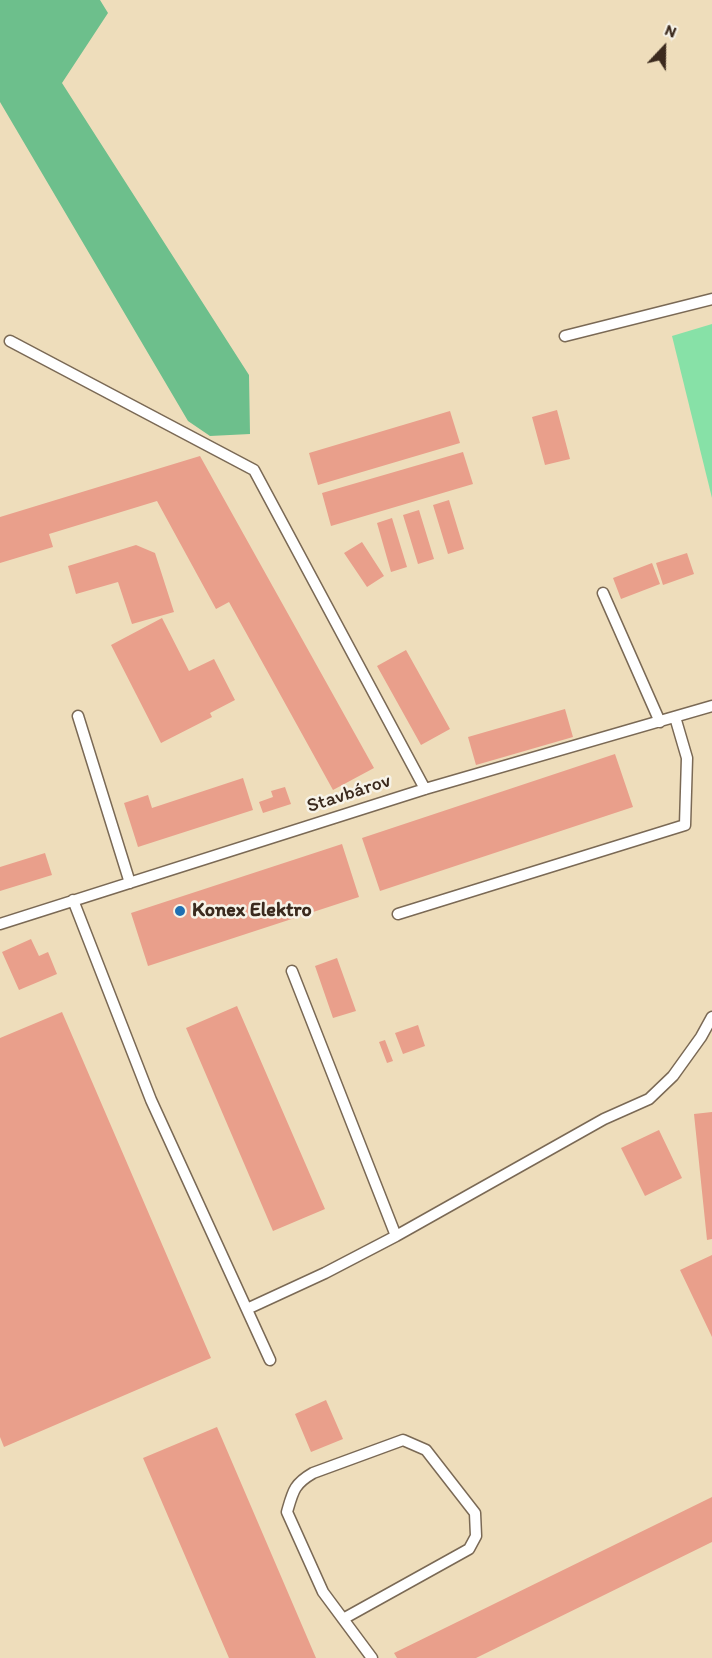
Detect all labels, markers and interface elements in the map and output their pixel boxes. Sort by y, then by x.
north arrow [634,18,694,78]
text: N [662,20,680,42]
street label: Stavbárov [304,769,394,819]
place label: Konex Elektro [192,899,312,923]
marker: Konex Elektro [173,904,187,918]

